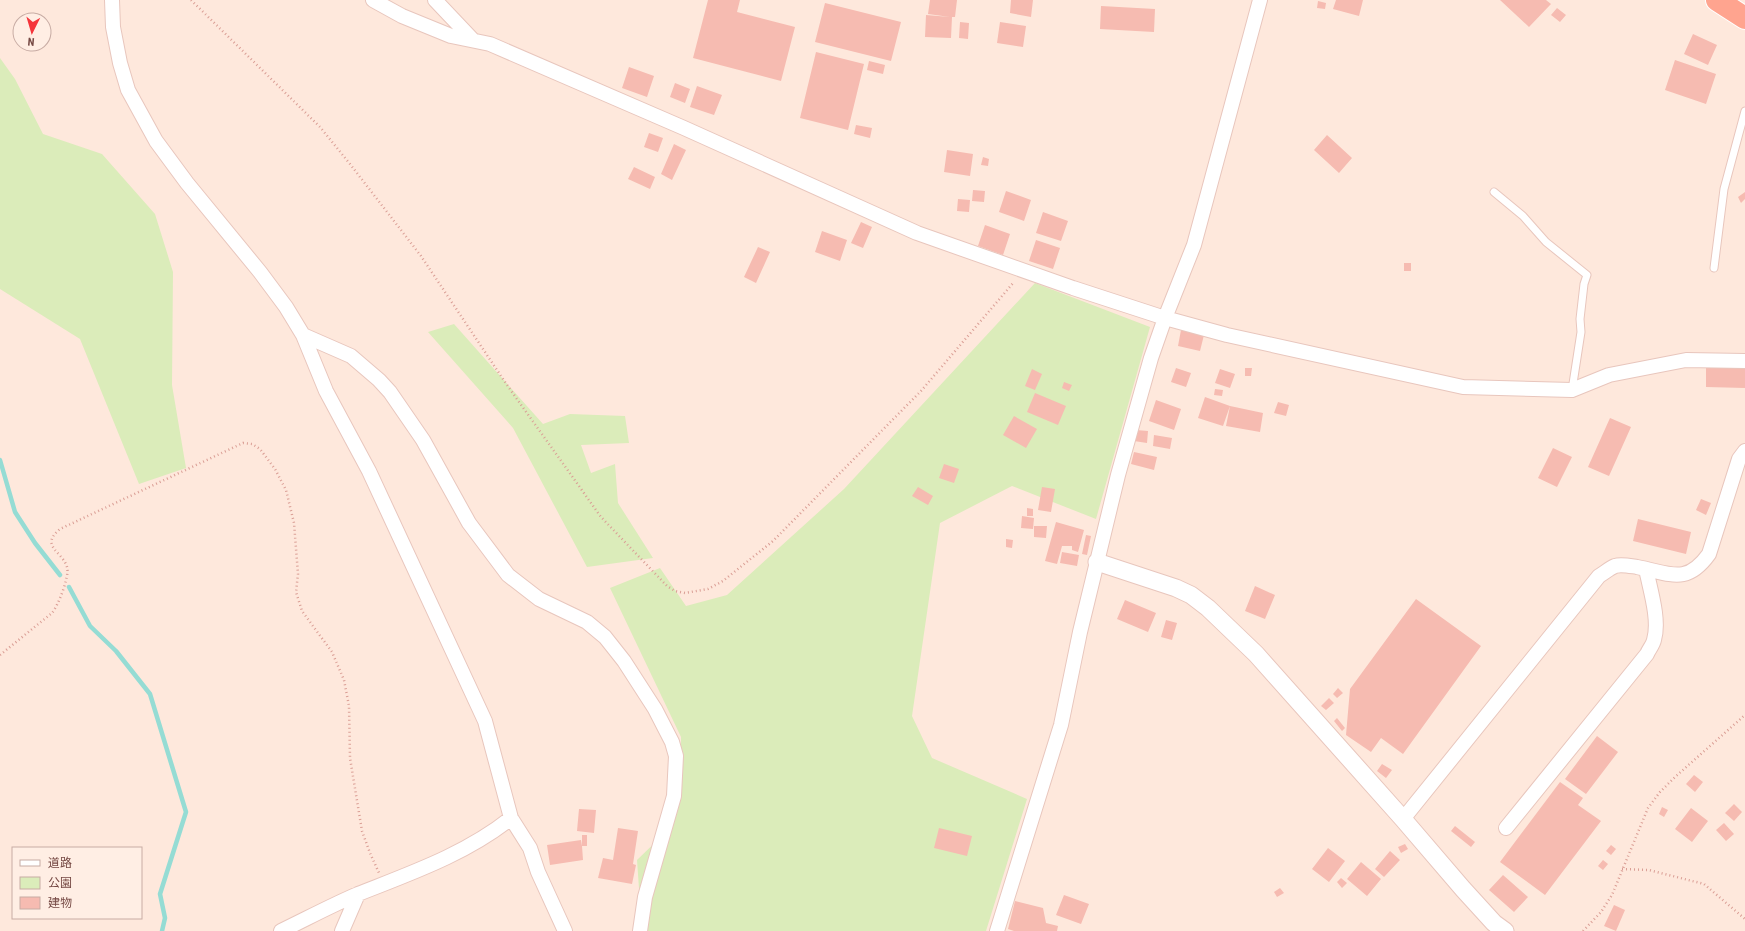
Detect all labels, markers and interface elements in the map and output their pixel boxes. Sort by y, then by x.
north arrow [12,12,52,52]
text: N [27,35,35,48]
legend [12,847,142,919]
text: 道路 [48,856,72,870]
text: 公園 [48,876,72,890]
text: 建物 [48,896,72,910]

